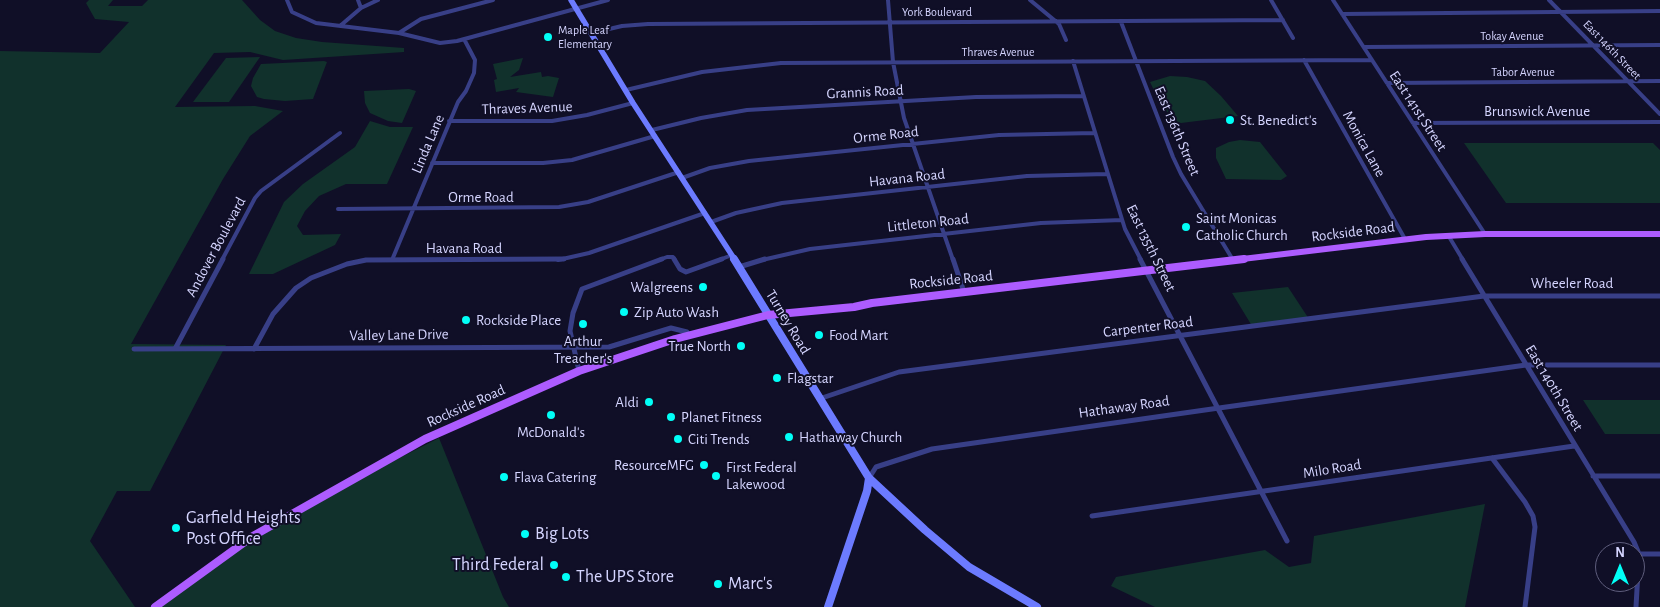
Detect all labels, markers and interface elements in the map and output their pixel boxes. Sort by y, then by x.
street label: York Boulevard [902,5,972,19]
street label: East 146th Street [1580,17,1644,83]
place label: Maple Leaf Elementary [558,23,612,51]
street label: Tokay Avenue [1480,29,1544,43]
marker: Maple Leaf Elementary [542,31,554,43]
street label: Thraves Avenue [962,45,1034,59]
street label: Tabor Avenue [1491,65,1555,79]
street label: East 141st Street [1385,67,1451,155]
street label: Grannis Road [826,81,904,103]
street label: East 136th Street [1150,84,1204,178]
street label: Thraves Avenue [481,97,573,119]
street label: Brunswick Avenue [1484,102,1590,120]
street label: Monica Lane [1338,108,1390,180]
place label: St. Benedict's [1240,111,1317,129]
street label: Linda Lane [408,112,448,176]
marker: St. Benedict's [1224,114,1236,126]
street label: Orme Road [852,123,920,147]
street label: Havana Road [868,165,946,191]
street label: Orme Road [448,188,514,206]
street label: Andover Boulevard [182,194,250,300]
street label: East 135th Street [1122,202,1180,294]
place label: Saint Monicas Catholic Church [1196,209,1288,244]
street label: Littleton Road [886,210,970,236]
street label: Rockside Road [1310,218,1396,246]
marker: Saint Monicas Catholic Church [1180,221,1192,233]
street label: Havana Road [426,239,502,257]
street label: Rockside Road [908,267,994,293]
street label: Wheeler Road [1531,274,1613,292]
place label: Walgreens [631,278,693,296]
marker: Walgreens [697,281,709,293]
street label: Turney Road [762,287,814,357]
place label: Zip Auto Wash [634,303,719,321]
marker: Zip Auto Wash [618,306,630,318]
place label: Rockside Place [476,311,561,329]
street label: Carpenter Road [1102,313,1194,341]
marker: Rockside Place [460,314,472,326]
marker: Arthur Treacher's [577,318,589,330]
street label: Valley Lane Drive [349,325,449,345]
place label: Food Mart [829,326,888,344]
marker: Food Mart [813,329,825,341]
place label: Arthur Treacher's [554,332,612,367]
place label: True North [668,337,731,355]
marker: True North [735,340,747,352]
street label: East 140th Street [1521,342,1587,434]
place label: Flagstar [787,369,833,387]
marker: Flagstar [771,372,783,384]
street label: Rockside Road [424,381,508,431]
street label: Hathaway Road [1077,392,1171,422]
place label: Aldi [615,393,639,411]
marker: Aldi [643,396,655,408]
place label: Planet Fitness [681,408,762,426]
marker: McDonald's [545,409,557,421]
marker: Planet Fitness [665,411,677,423]
place label: McDonald's [517,423,585,441]
place label: Hathaway Church [799,428,902,446]
place label: Citi Trends [688,430,750,448]
marker: Hathaway Church [783,431,795,443]
marker: Citi Trends [672,433,684,445]
place label: ResourceMFG [614,456,694,474]
street label: Milo Road [1302,456,1362,482]
place label: First Federal Lakewood [726,458,797,493]
marker: ResourceMFG [698,459,710,471]
place label: Flava Catering [514,468,596,486]
marker: First Federal Lakewood [710,470,722,482]
marker: Flava Catering [498,471,510,483]
place label: Garfield Heights Post Office [186,507,301,550]
marker: Garfield Heights Post Office [170,522,182,534]
place label: Big Lots [535,523,589,545]
marker: Big Lots [519,528,531,540]
north arrow [1595,542,1645,592]
text: N [1615,546,1625,560]
place label: Third Federal [452,554,544,576]
marker: Third Federal [548,559,560,571]
place label: The UPS Store [576,566,674,588]
marker: The UPS Store [560,571,572,583]
place label: Marc's [728,573,773,595]
marker: Marc's [712,578,724,590]

